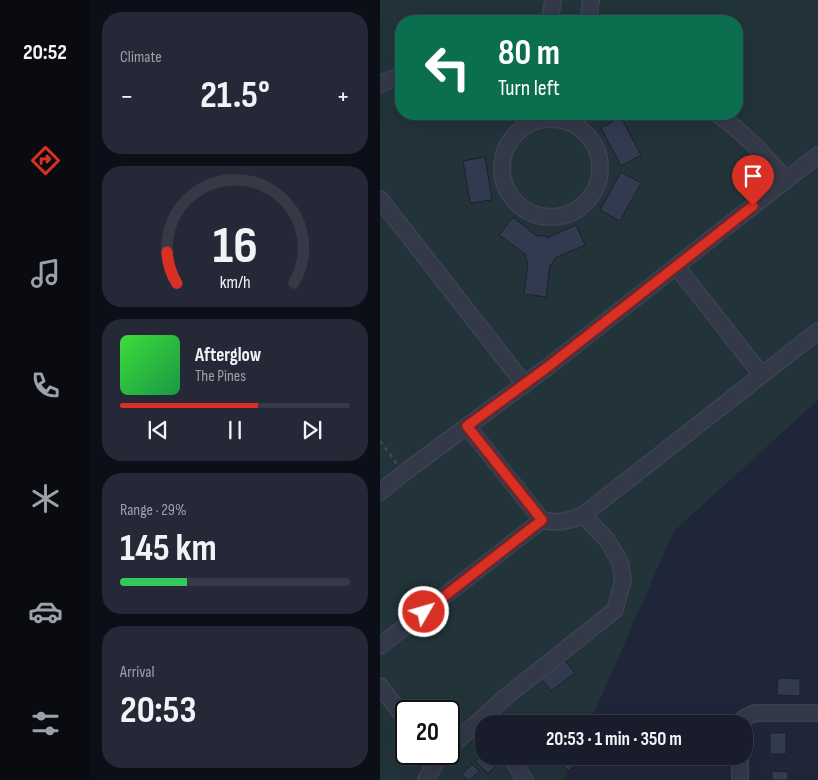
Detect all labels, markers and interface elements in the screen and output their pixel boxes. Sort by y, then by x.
text: 80 m [498,32,560,75]
icon: left [415,35,480,100]
text: 20:52 [23,39,67,66]
text: Climate [120,48,162,67]
text: 21.5° [200,73,270,118]
text: Turn left [498,75,560,102]
text: − [120,80,134,113]
text: + [336,80,350,113]
icon: directions [28,143,63,178]
pin [732,155,774,206]
icon: arrive [739,162,767,190]
text: 16 [213,215,257,278]
icon: music [28,256,63,291]
text: km/h [220,272,250,293]
text: Afterglow [195,344,261,367]
text: The Pines [195,367,246,386]
icon: phone [28,368,63,403]
icon: previous [144,416,172,444]
icon: pause [221,416,249,444]
icon: next [298,416,326,444]
icon: climate [28,481,63,516]
text: Range · 29% [120,501,186,520]
text: 145 km [120,526,217,571]
position arrow [397,585,449,637]
icon: car [28,594,63,629]
text: Arrival [120,663,154,682]
text: 20:53 [120,688,196,733]
speed limit sign: 20 [395,700,460,765]
icon: filters [28,706,63,741]
text: 20:53 · 1 min · 350 m [546,728,682,751]

